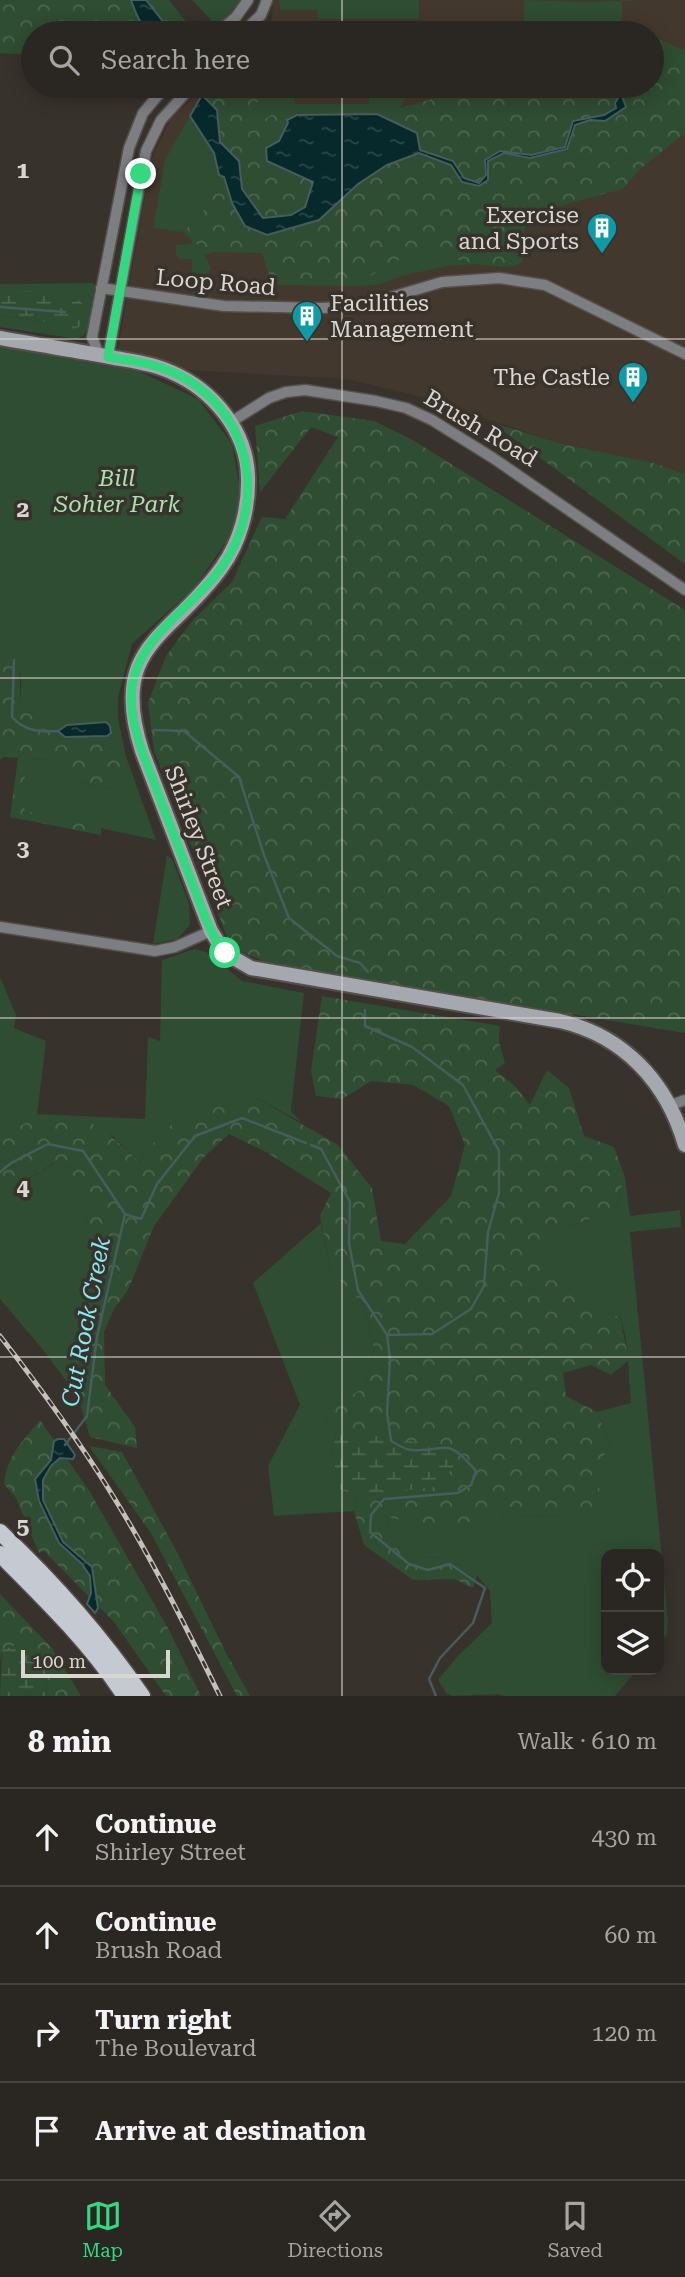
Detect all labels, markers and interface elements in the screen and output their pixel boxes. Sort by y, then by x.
search box [21,21,664,98]
icon: search [45,41,83,79]
text: Search here [101,45,250,75]
text: 1 [17,157,30,184]
route end [125,158,156,189]
place label: Exercise and Sports [458,202,579,255]
building icon: Exercise and Sports [585,211,619,255]
street label: Loop Road [155,264,277,301]
place label: Facilities Management [330,290,474,343]
building icon: Facilities Management [290,299,324,343]
building icon: The Castle [616,360,650,404]
place label: The Castle [493,364,610,391]
street label: Brush Road [419,384,542,473]
park label: Bill Sohier Park [53,465,180,518]
text: 2 [17,496,29,523]
street label: Shirley Street [159,762,238,913]
text: 3 [17,835,30,862]
route start [209,937,240,968]
text: 4 [17,1174,30,1201]
water label: Cut Rock Creek [56,1235,116,1409]
text: 5 [17,1513,30,1540]
map controls [601,1549,664,1675]
button: locate [601,1549,664,1612]
button: layers [601,1612,664,1675]
scale bar [21,1647,170,1679]
text: 100 m [32,1650,86,1673]
text: 8 min [28,1724,111,1759]
text: Walk · 610 m [518,1728,657,1755]
text: Continue [95,1809,217,1839]
icon: ahead [28,1818,66,1856]
text: 430 m [592,1824,657,1851]
text: Shirley Street [95,1839,246,1866]
text: Continue [95,1907,217,1937]
icon: ahead [28,1916,66,1954]
text: 60 m [604,1922,657,1949]
text: Brush Road [95,1937,222,1964]
text: Turn right [95,2005,231,2035]
icon: right [28,2014,66,2052]
text: 120 m [592,2020,657,2047]
text: The Boulevard [95,2035,256,2062]
icon: arrive [28,2112,66,2150]
text: Arrive at destination [95,2116,366,2146]
tab: Map [82,2197,123,2262]
tab: Directions [287,2197,383,2262]
tab: Saved [548,2197,603,2262]

